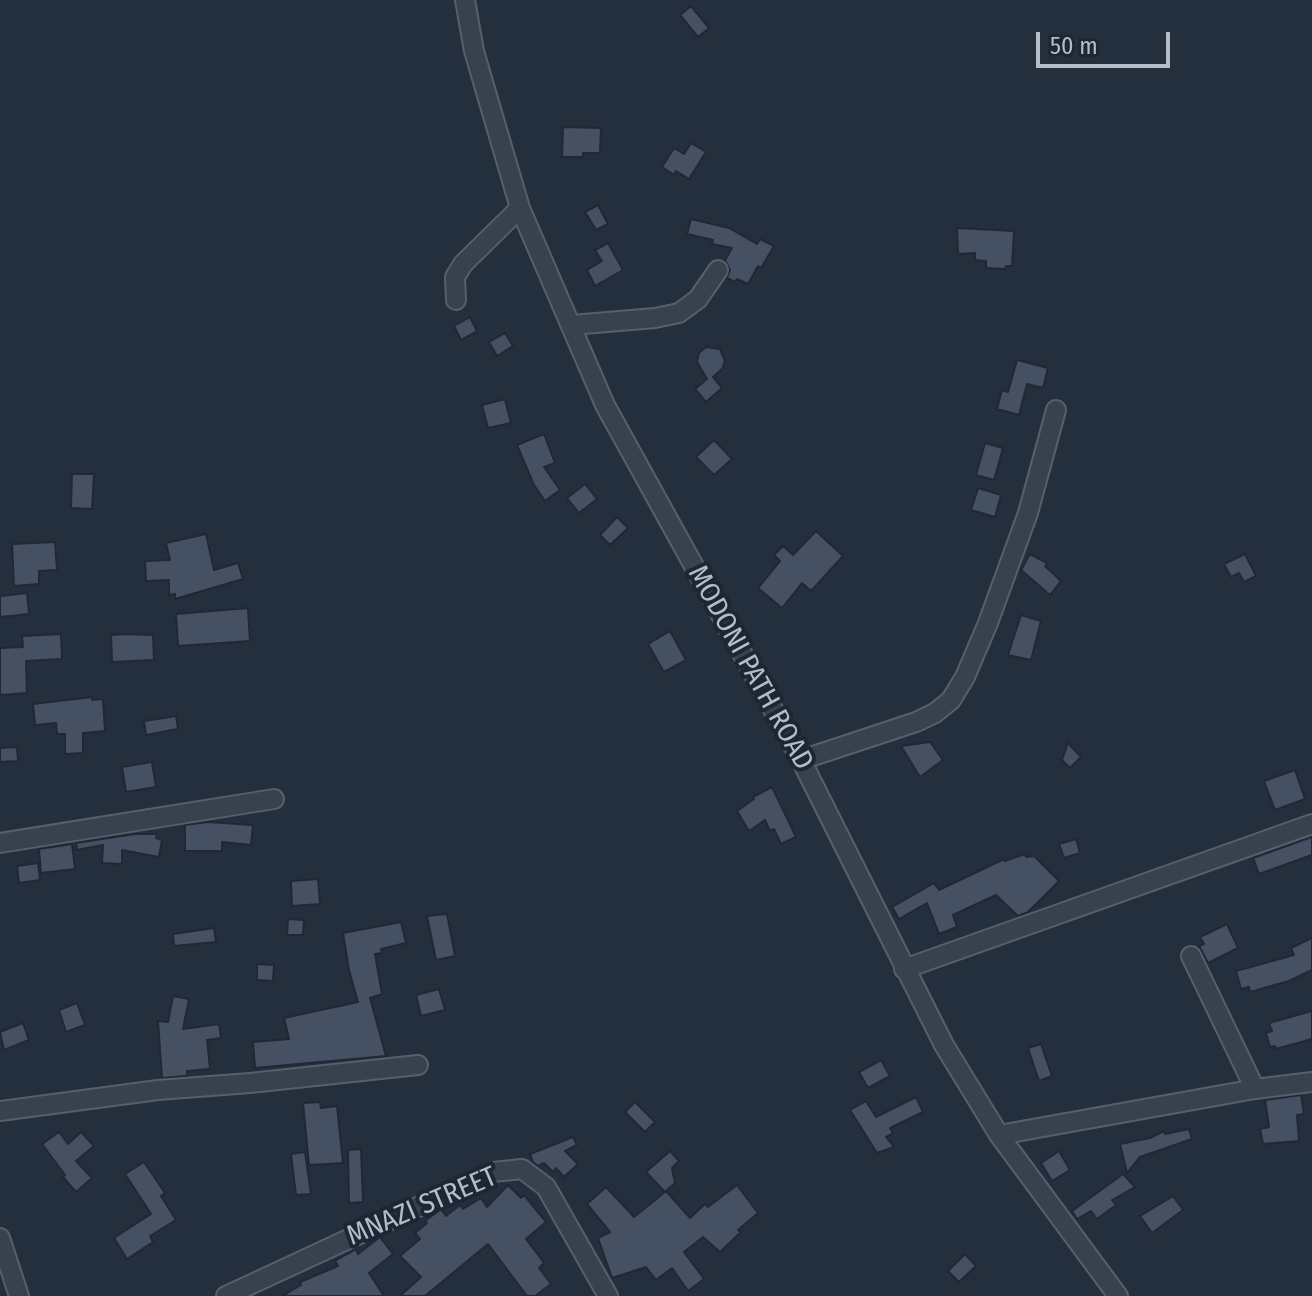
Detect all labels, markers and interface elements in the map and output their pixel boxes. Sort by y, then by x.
scale bar [1040,16,1174,66]
text: 50 m [1050,32,1098,60]
street label: MODONI PATH ROAD [680,560,820,776]
street label: MNAZI STREET [342,1160,502,1254]

